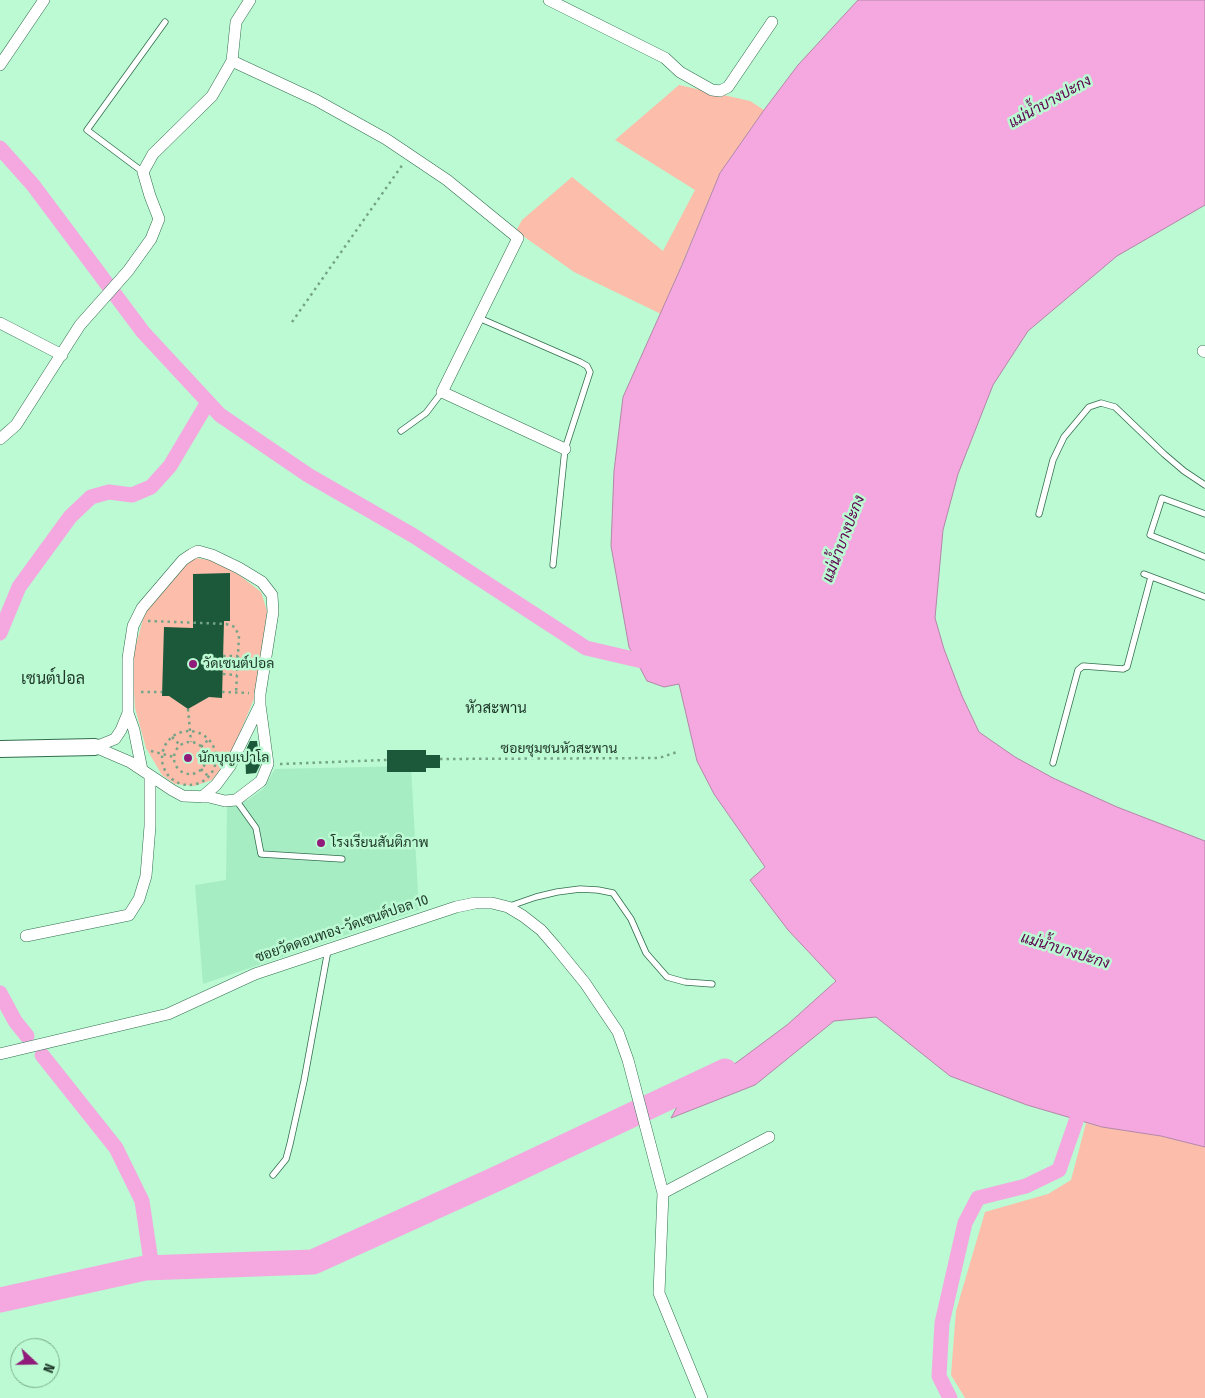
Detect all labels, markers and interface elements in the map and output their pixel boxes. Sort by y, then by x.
water label: แม่น้ำบางปะกง [1006,72,1094,132]
water label: แม่น้ำบางปะกง [819,493,869,585]
place label: วัดเซนต์ปอล [203,656,274,672]
marker: วัดเซนต์ปอล [187,658,199,670]
district label: เซนต์ปอล [21,670,85,690]
district label: หัวสะพาน [465,700,527,718]
street label: ซอยชุมชนหัวสะพาน [501,741,617,757]
place label: นักบุญเปาโล [198,750,269,766]
marker: นักบุญเปาโล [182,752,194,764]
place label: โรงเรียนสันติภาพ [331,835,429,851]
marker: โรงเรียนสันติภาพ [315,837,327,849]
street label: ซอยวัดดอนทอง-วัดเซนต์ปอล 10 [253,891,431,967]
water label: แม่น้ำบางปะกง [1018,929,1112,973]
north arrow [10,1338,60,1388]
text: N [39,1361,58,1375]

